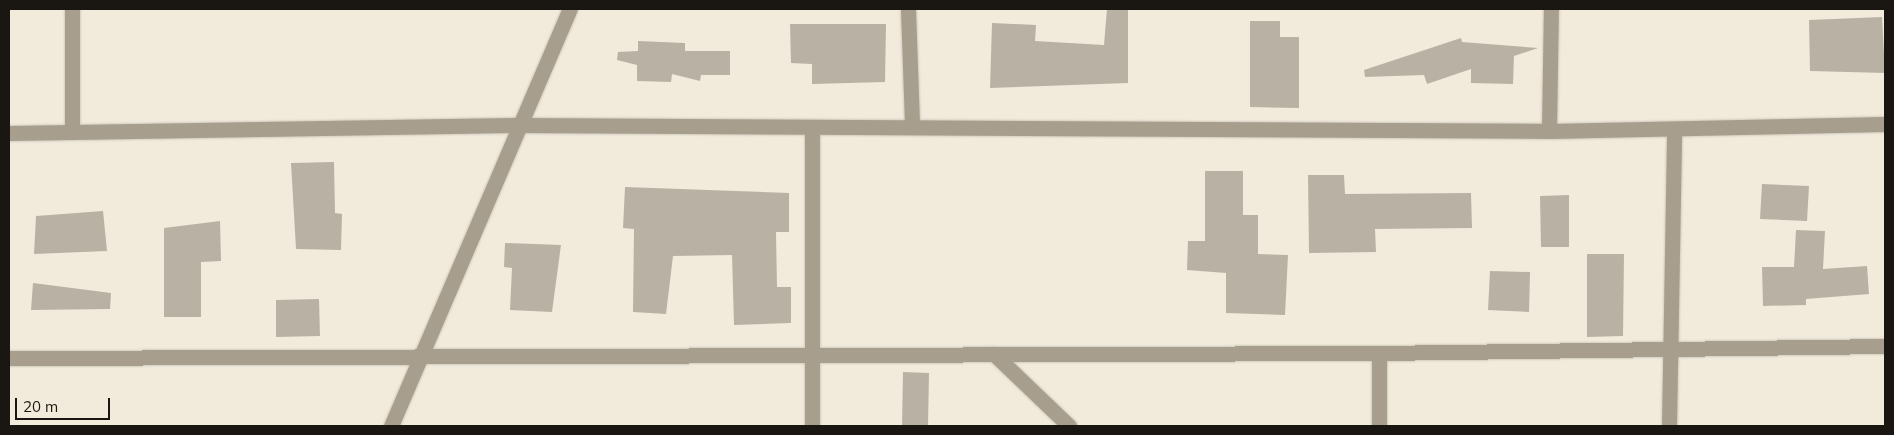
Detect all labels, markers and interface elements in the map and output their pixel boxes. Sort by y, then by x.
scale bar [18,388,112,420]
text: 20 m [23,397,58,416]

